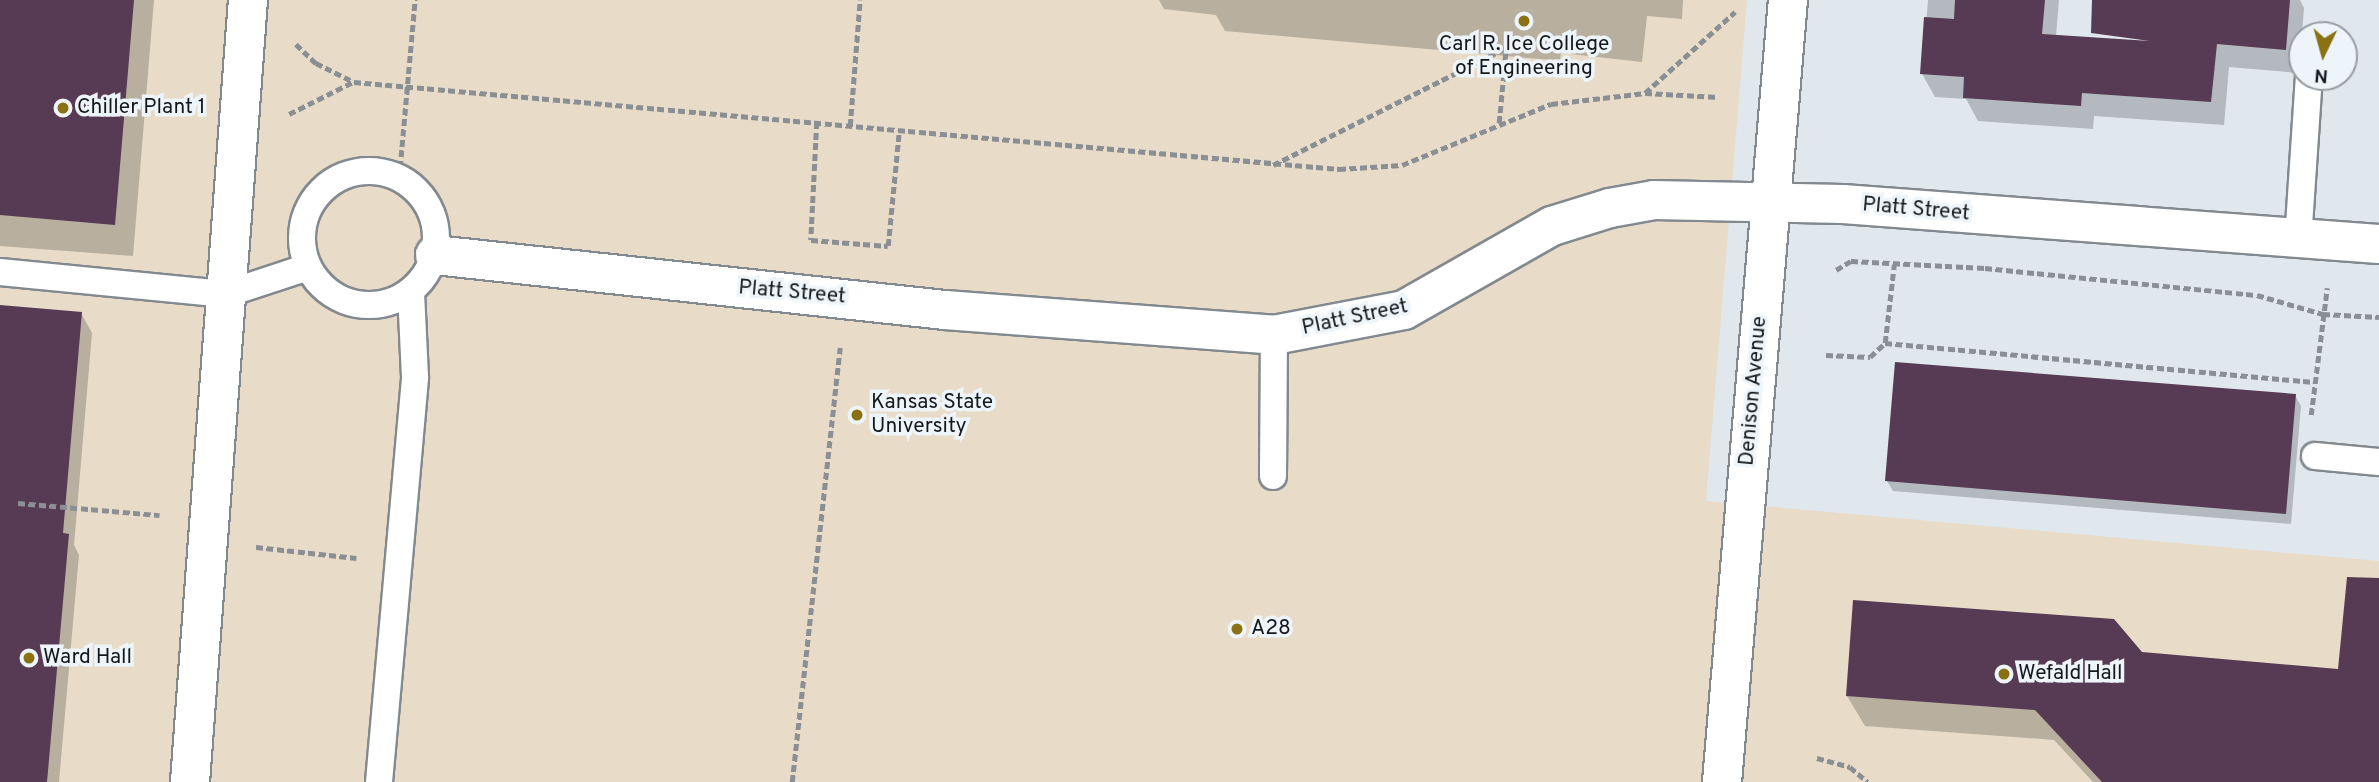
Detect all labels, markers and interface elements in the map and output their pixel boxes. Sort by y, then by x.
marker: Carl R. Ice College of Engineering [1516,13,1532,29]
north arrow [2288,21,2358,91]
place label: Carl R. Ice College of Engineering [1439,32,1609,82]
text: N [2313,62,2329,87]
place label: Chiller Plant 1 [77,95,206,121]
marker: Chiller Plant 1 [55,100,71,116]
street label: Platt Street [1861,193,1971,227]
street label: Platt Street [737,276,847,310]
street label: Platt Street [1300,294,1410,342]
street label: Denison Avenue [1735,315,1773,467]
place label: Kansas State University [871,390,993,440]
marker: Kansas State University [849,407,865,423]
place label: A28 [1251,616,1291,642]
marker: A28 [1229,621,1245,637]
place label: Ward Hall [43,645,132,671]
marker: Ward Hall [21,650,37,666]
place label: Wefald Hall [2018,661,2122,687]
marker: Wefald Hall [1996,666,2012,682]

